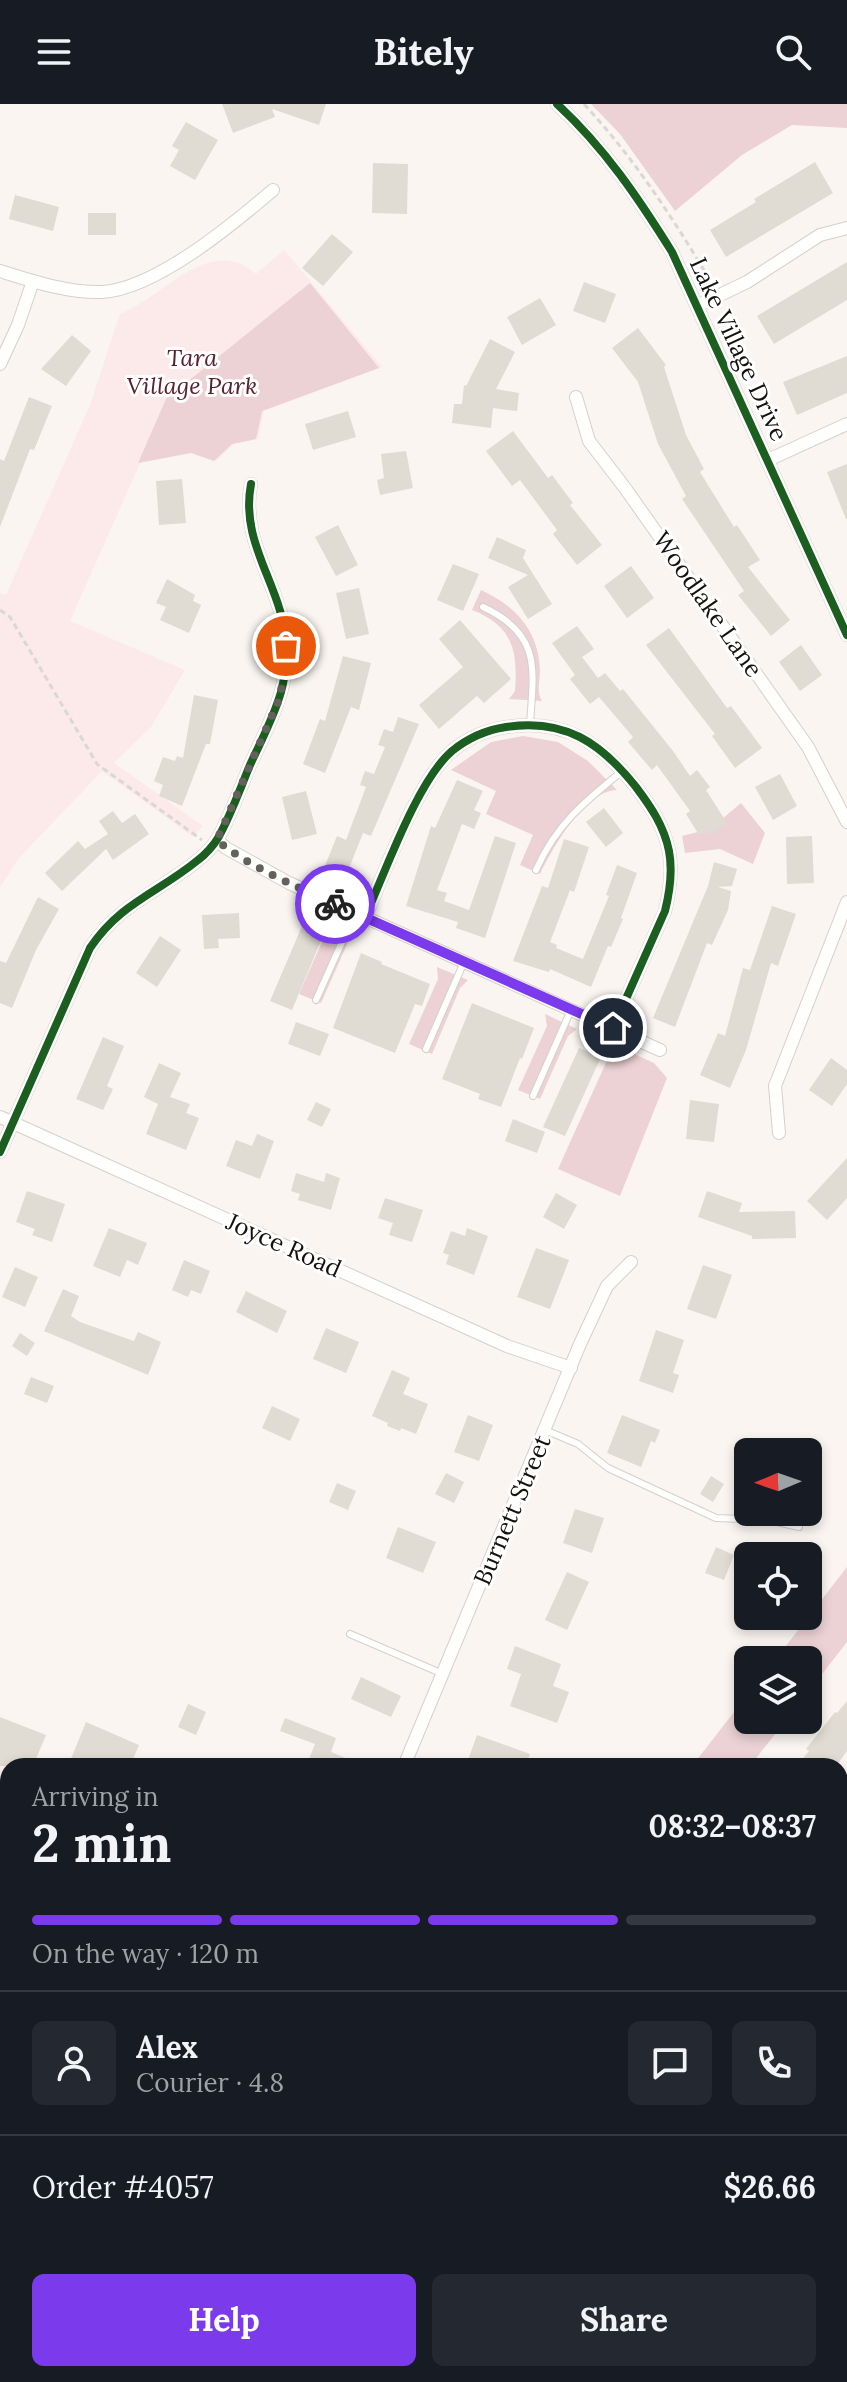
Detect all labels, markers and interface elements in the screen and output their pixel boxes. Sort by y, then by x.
text: Bitely [373,29,474,75]
icon: menu [32,30,76,74]
icon: search [771,30,815,74]
street label: Lake Village Drive [683,252,795,446]
park label: Tara Village Park [127,342,257,401]
street label: Woodlake Lane [646,525,770,683]
pin [252,612,320,680]
icon: bag [264,624,308,668]
courier [295,864,375,944]
icon: bike [313,882,357,926]
pin [579,994,647,1062]
icon: home [591,1006,635,1050]
street label: Joyce Road [221,1205,346,1284]
street label: Burnett Street [466,1430,558,1590]
north arrow [734,1438,822,1526]
map controls [734,1438,822,1734]
button: locate [734,1542,822,1630]
button: layers [734,1646,822,1734]
text: Arriving in [32,1780,159,1813]
text: 08:32–08:37 [648,1807,816,1845]
text: 2 min [32,1810,171,1876]
text: On the way · 120 m [32,1937,259,1970]
button: person [32,2021,116,2105]
button: chat [628,2021,712,2105]
button: phone [732,2021,816,2105]
text: Alex [136,2028,198,2066]
text: Courier · 4.8 [136,2066,284,2099]
text: Order #4057 [32,2168,214,2206]
text: $26.66 [724,2168,816,2206]
button: Help [32,2274,416,2366]
button: Share [432,2274,816,2366]

